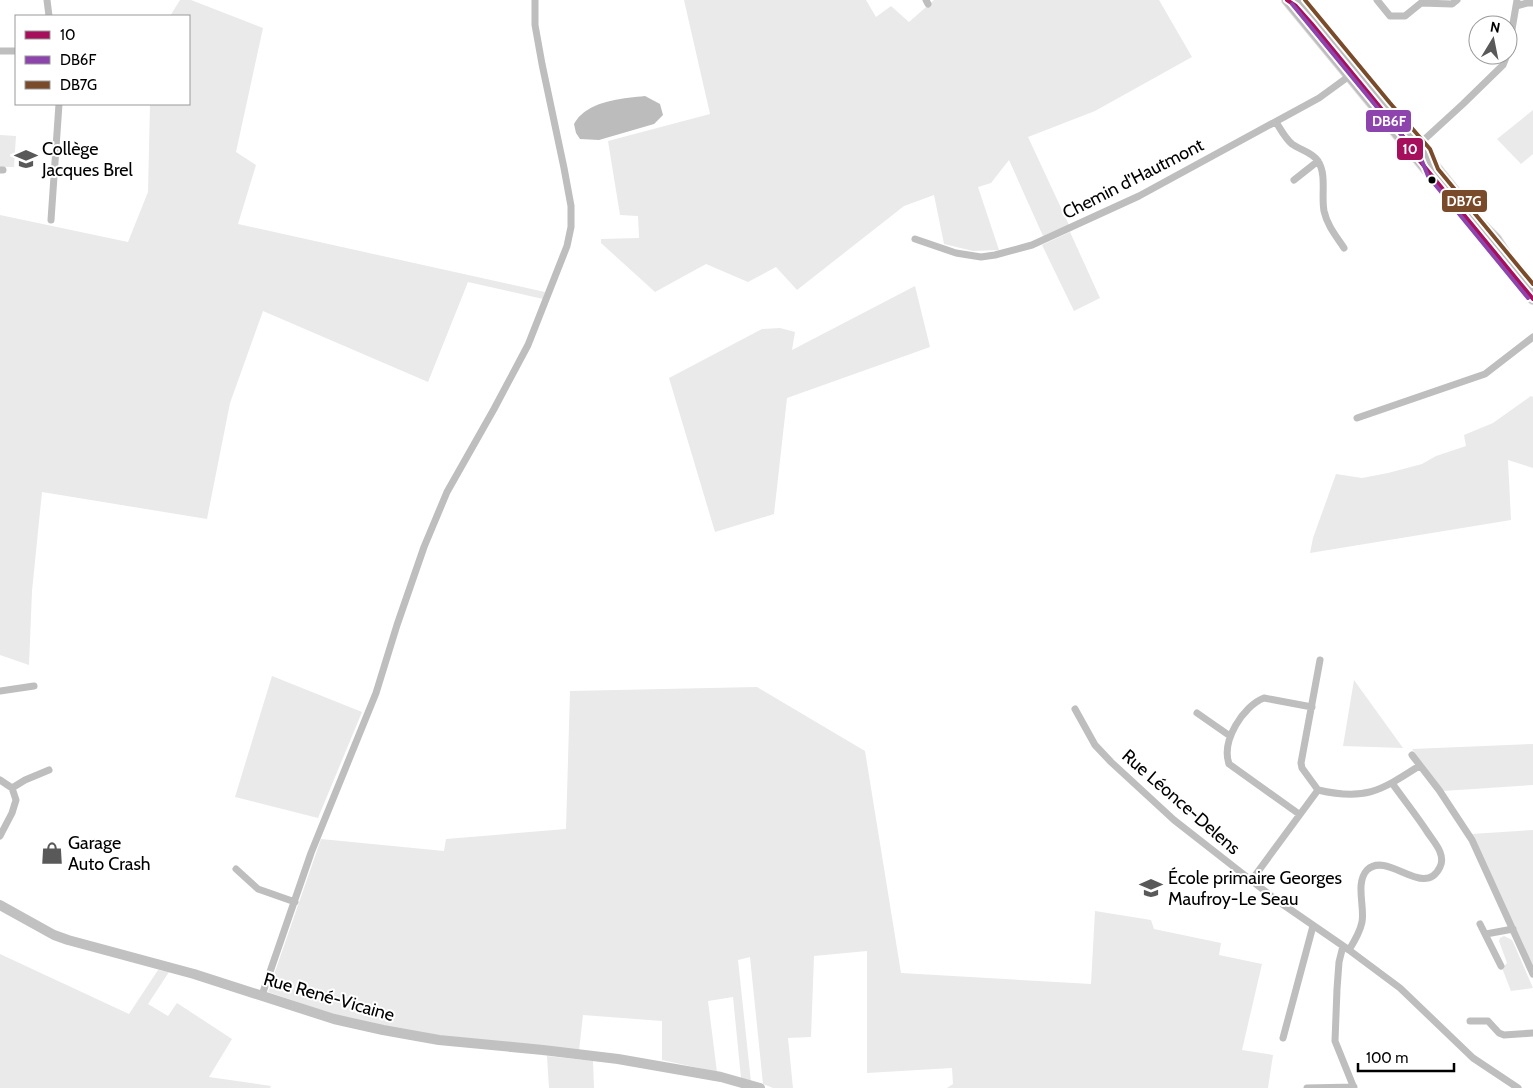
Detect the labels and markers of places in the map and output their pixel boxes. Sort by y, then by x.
place label: Collège Jacques Brel [41,138,134,181]
school or university icon: Collège Jacques Brel [13,146,39,172]
unlabelled marker [1427,175,1437,185]
place label: Garage Auto Crash [68,832,151,875]
shop icon: Garage Auto Crash [39,840,65,866]
place label: École primaire Georges Maufroy-Le Seau [1168,867,1342,910]
school or university icon: École primaire Georges Maufroy-Le Seau [1138,875,1164,901]

